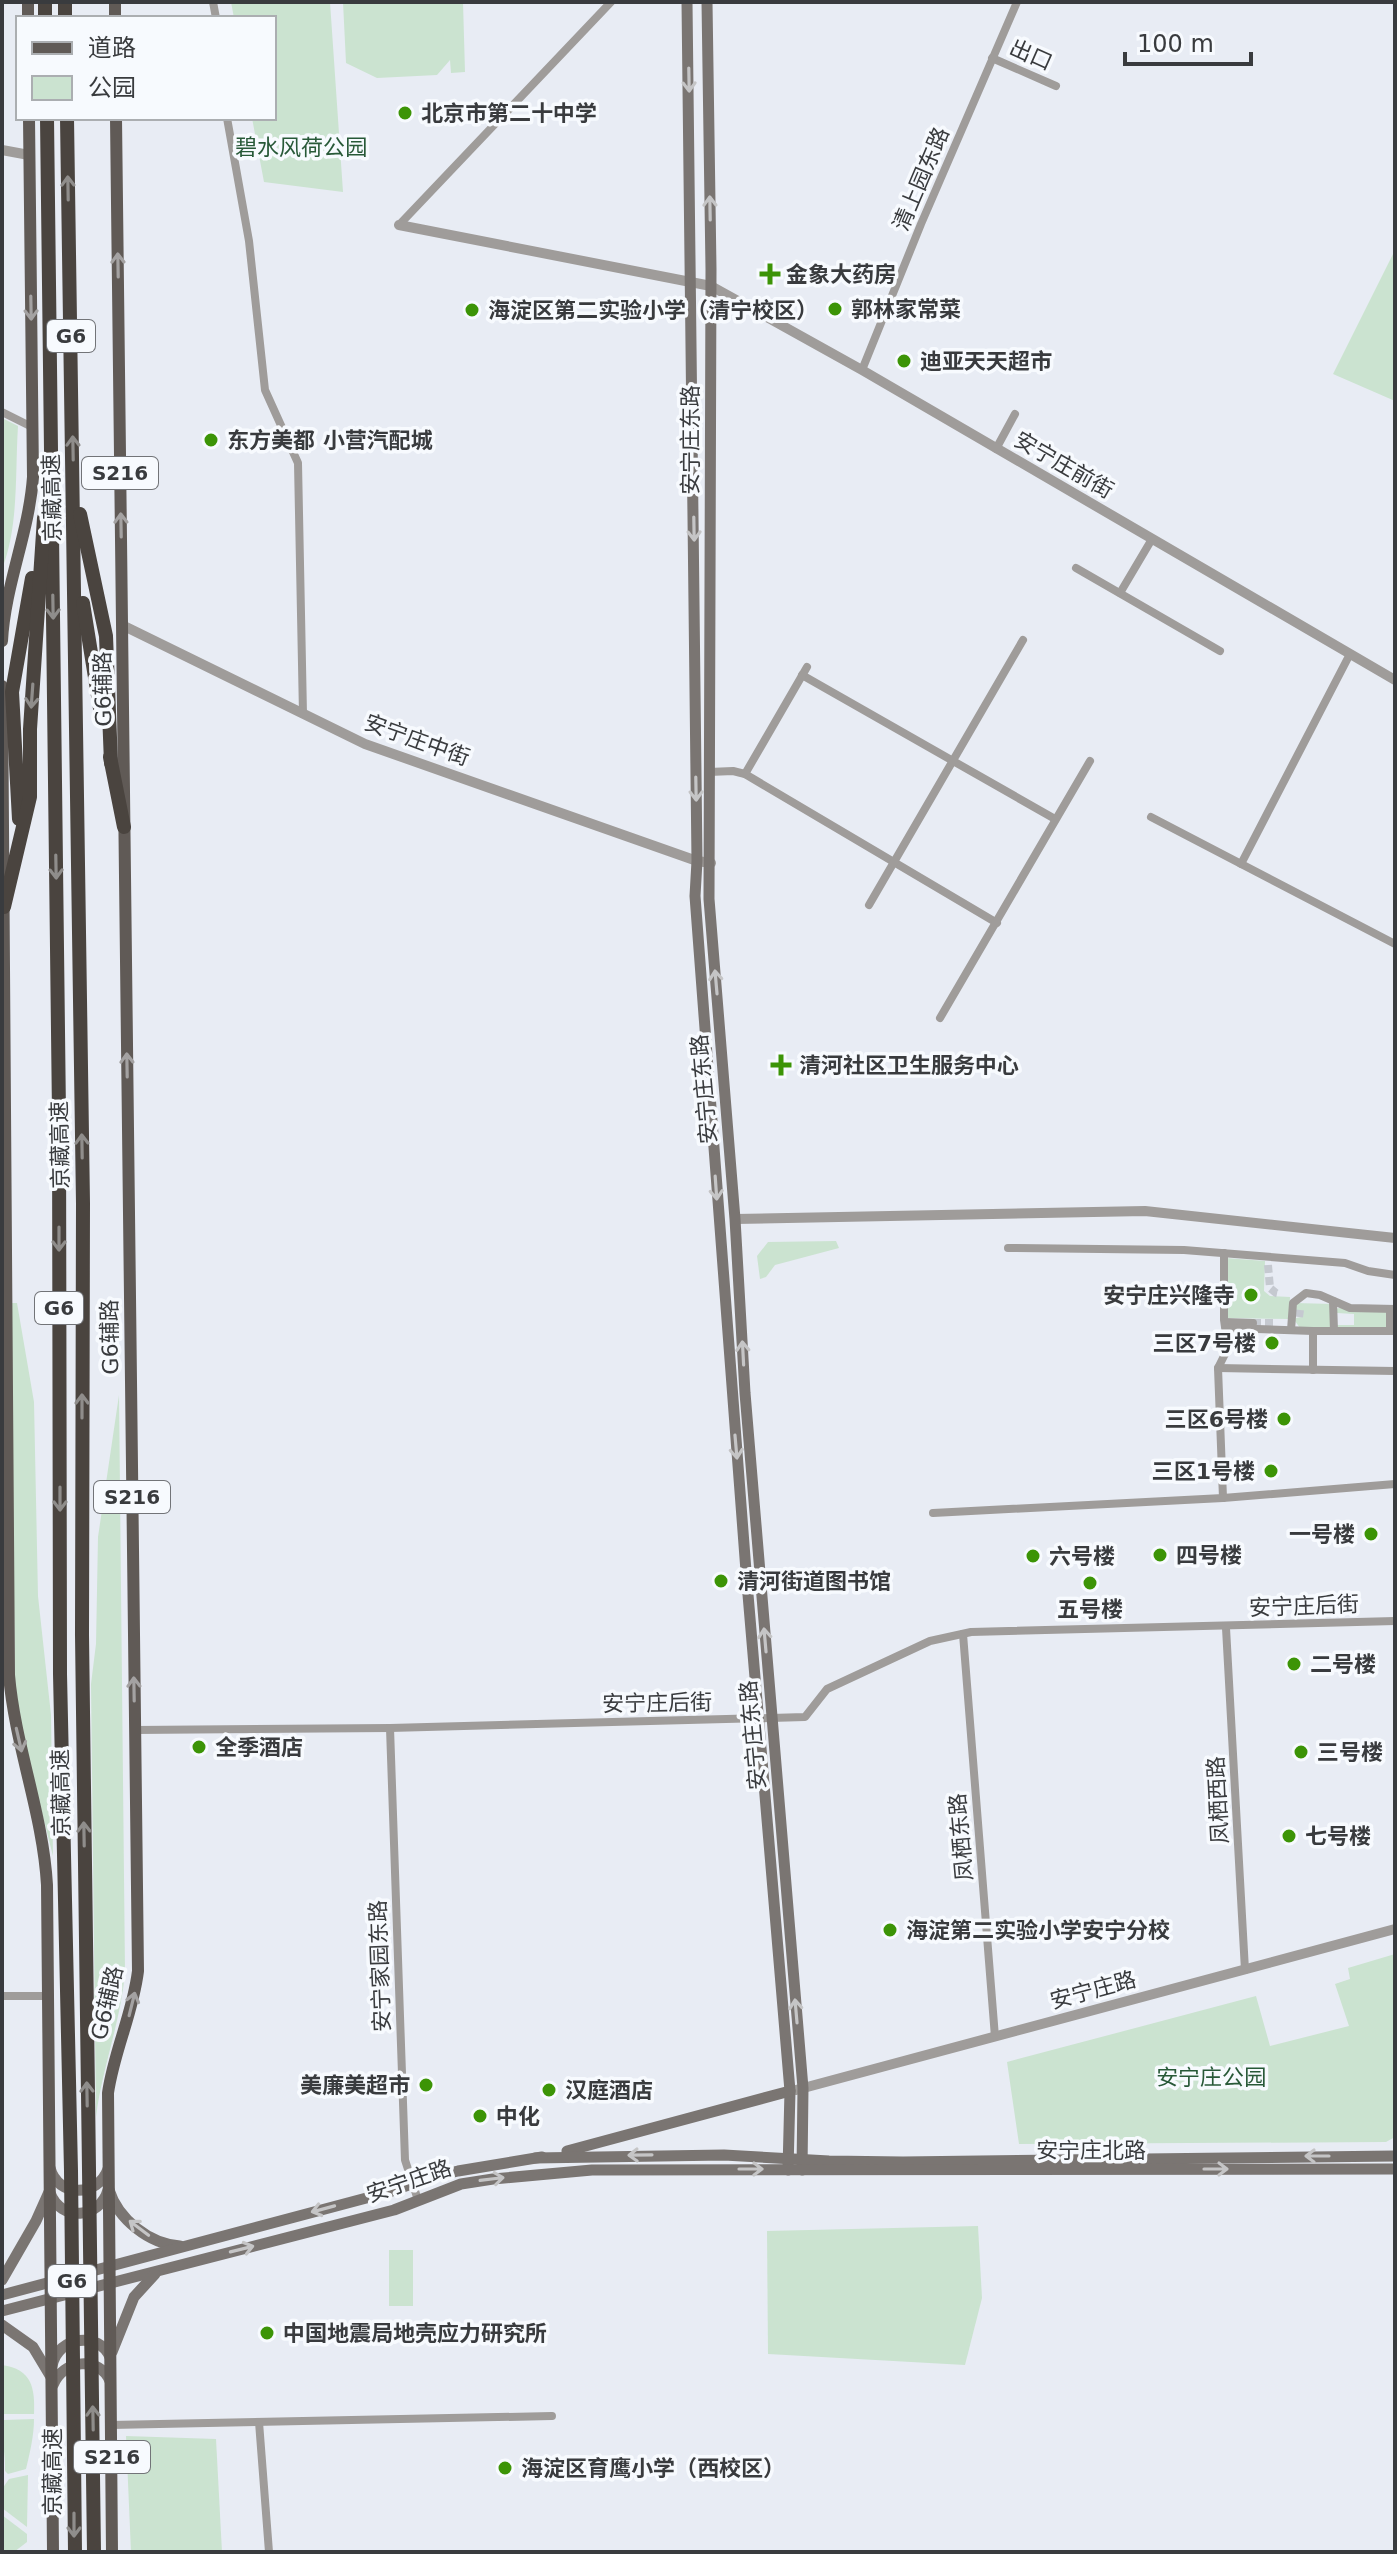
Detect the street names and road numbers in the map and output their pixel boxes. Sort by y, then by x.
street label: 出口 [1006,35,1056,75]
street label: 清上园东路 [888,123,954,235]
road number: G6 [47,320,95,352]
street label: 安宁庄东路 [678,385,703,495]
street label: 安宁庄前街 [1010,427,1118,503]
street label: 京藏高速 [39,454,65,542]
road number: S216 [82,457,158,489]
street label: G6辅路 [90,651,116,727]
street label: 安宁庄中街 [361,709,473,771]
street label: 安宁庄东路 [687,1033,721,1145]
street label: 京藏高速 [47,1101,73,1189]
road number: G6 [35,1292,83,1324]
street label: G6辅路 [97,1299,123,1375]
road number: S216 [94,1481,170,1513]
street label: 安宁庄后街 [1249,1592,1359,1620]
street label: 安宁庄东路 [736,1679,770,1791]
street label: 安宁庄后街 [602,1690,712,1716]
street label: 京藏高速 [48,1749,74,1837]
street label: 凤栖西路 [1203,1755,1233,1845]
street label: 凤栖东路 [945,1792,977,1882]
street label: 安宁家园东路 [365,1900,395,2032]
street label: G6辅路 [86,1964,128,2042]
street label: 安宁庄路 [1047,1967,1139,2013]
street label: 安宁庄北路 [1036,2138,1146,2163]
street label: 安宁庄路 [363,2155,455,2207]
road number: G6 [48,2265,96,2297]
street label: 京藏高速 [40,2428,65,2516]
road number: S216 [74,2441,150,2473]

